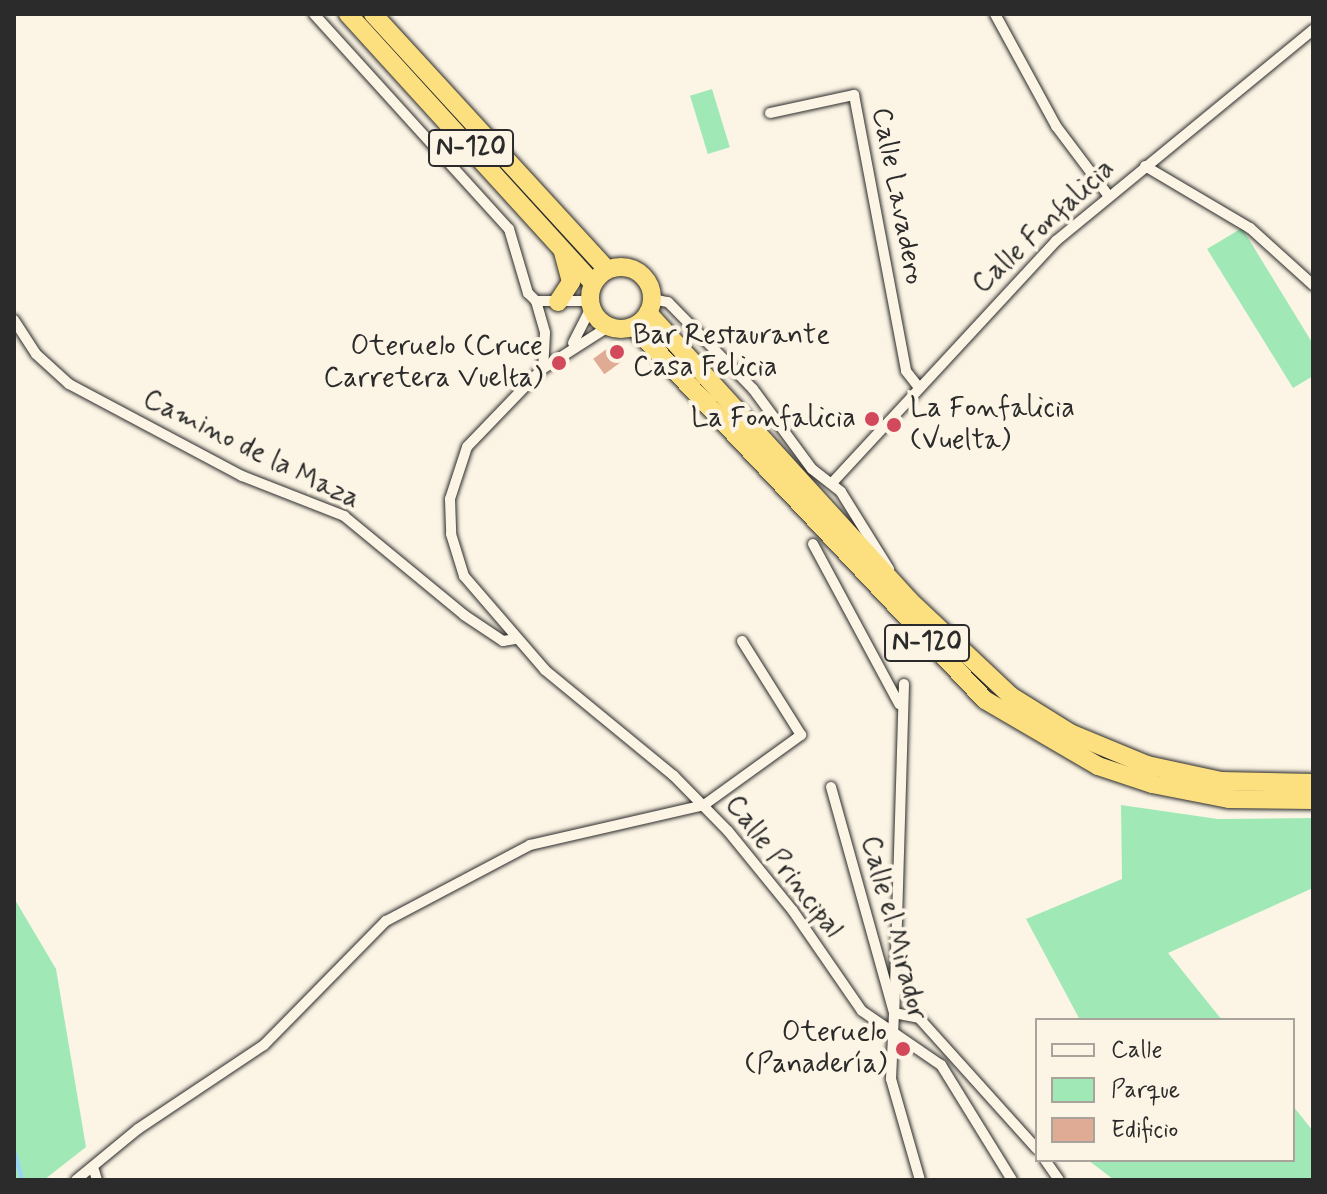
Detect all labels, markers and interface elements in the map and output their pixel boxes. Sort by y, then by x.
street label: Calle Lavadero [864,106,930,286]
road number: N-120 [427,126,515,170]
street label: Calle Fonfalicia [966,152,1122,302]
place label: Bar Restaurante Casa Felicia [633,319,828,385]
place label: Oteruelo (Cruce Carretera Vuelta) [320,330,543,396]
marker: Bar Restaurante Casa Felicia [608,343,626,361]
marker: Oteruelo (Cruce Carretera Vuelta) [550,354,568,372]
street label: Camino de la Maza [137,383,365,517]
place label: La Fonfalicia (Vuelta) [910,392,1064,458]
place label: La Fonfalicia [702,402,856,436]
marker: La Fonfalicia [863,410,881,428]
marker: La Fonfalicia (Vuelta) [885,416,903,434]
road number: N-120 [883,621,971,665]
street label: Calle Principal [716,788,850,946]
street label: Calle el Mirador [852,833,934,1023]
place label: Oteruelo (Panadería) [744,1016,887,1082]
legend [1035,1018,1295,1162]
text: Calle [1111,1035,1163,1066]
marker: Oteruelo (Panadería) [894,1040,912,1058]
text: Parque [1111,1075,1180,1106]
text: Edificio [1111,1115,1178,1146]

